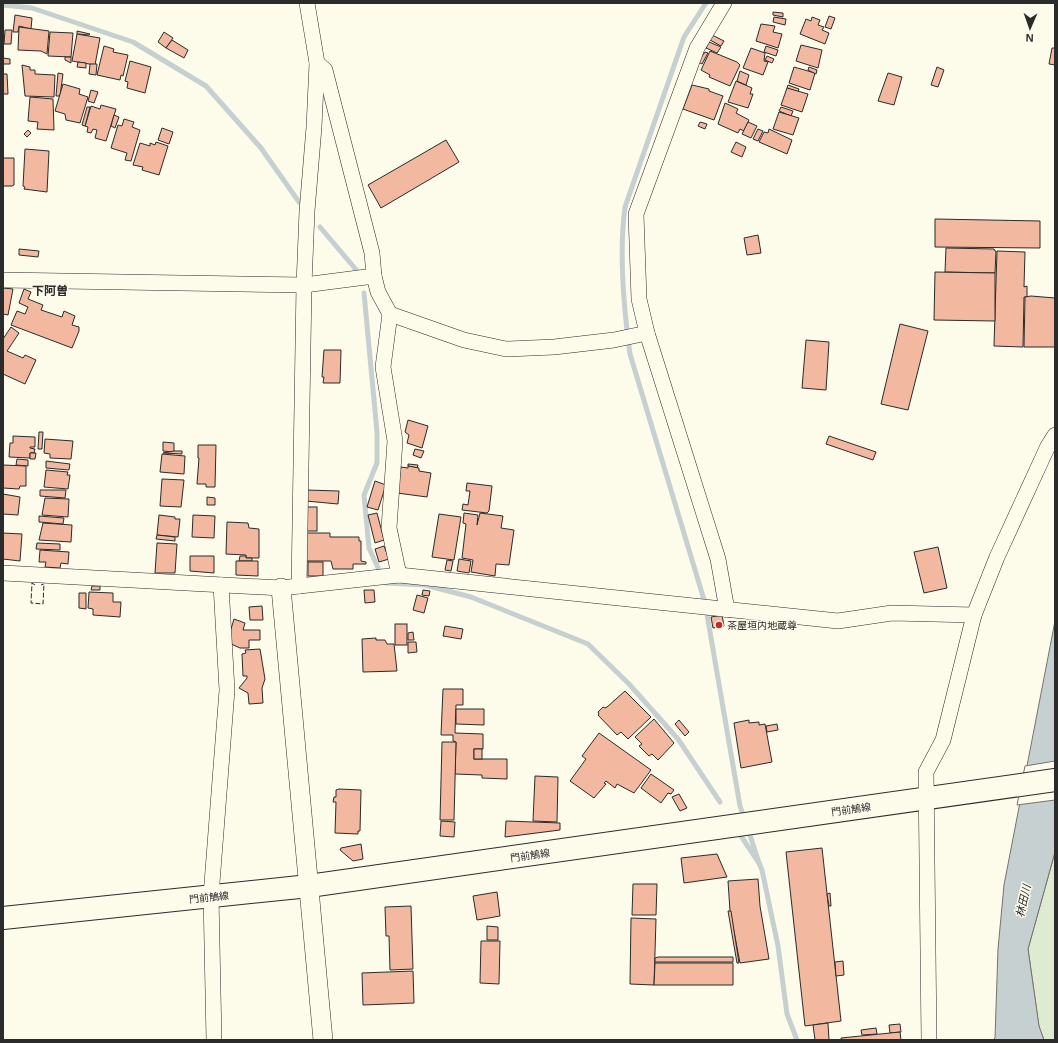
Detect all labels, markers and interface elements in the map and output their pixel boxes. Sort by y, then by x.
north arrow [1010,8,1050,48]
text: N [1025,32,1034,44]
district label: 下阿曽 [32,284,68,298]
marker: 茶屋垣内地蔵尊 [714,620,724,630]
place label: 茶屋垣内地蔵尊 [727,620,797,631]
street label: 門前鵤線 [830,801,872,818]
street label: 門前鵤線 [509,847,551,864]
water label: 林田川 [1013,883,1033,918]
street label: 門前鵤線 [189,890,230,905]

